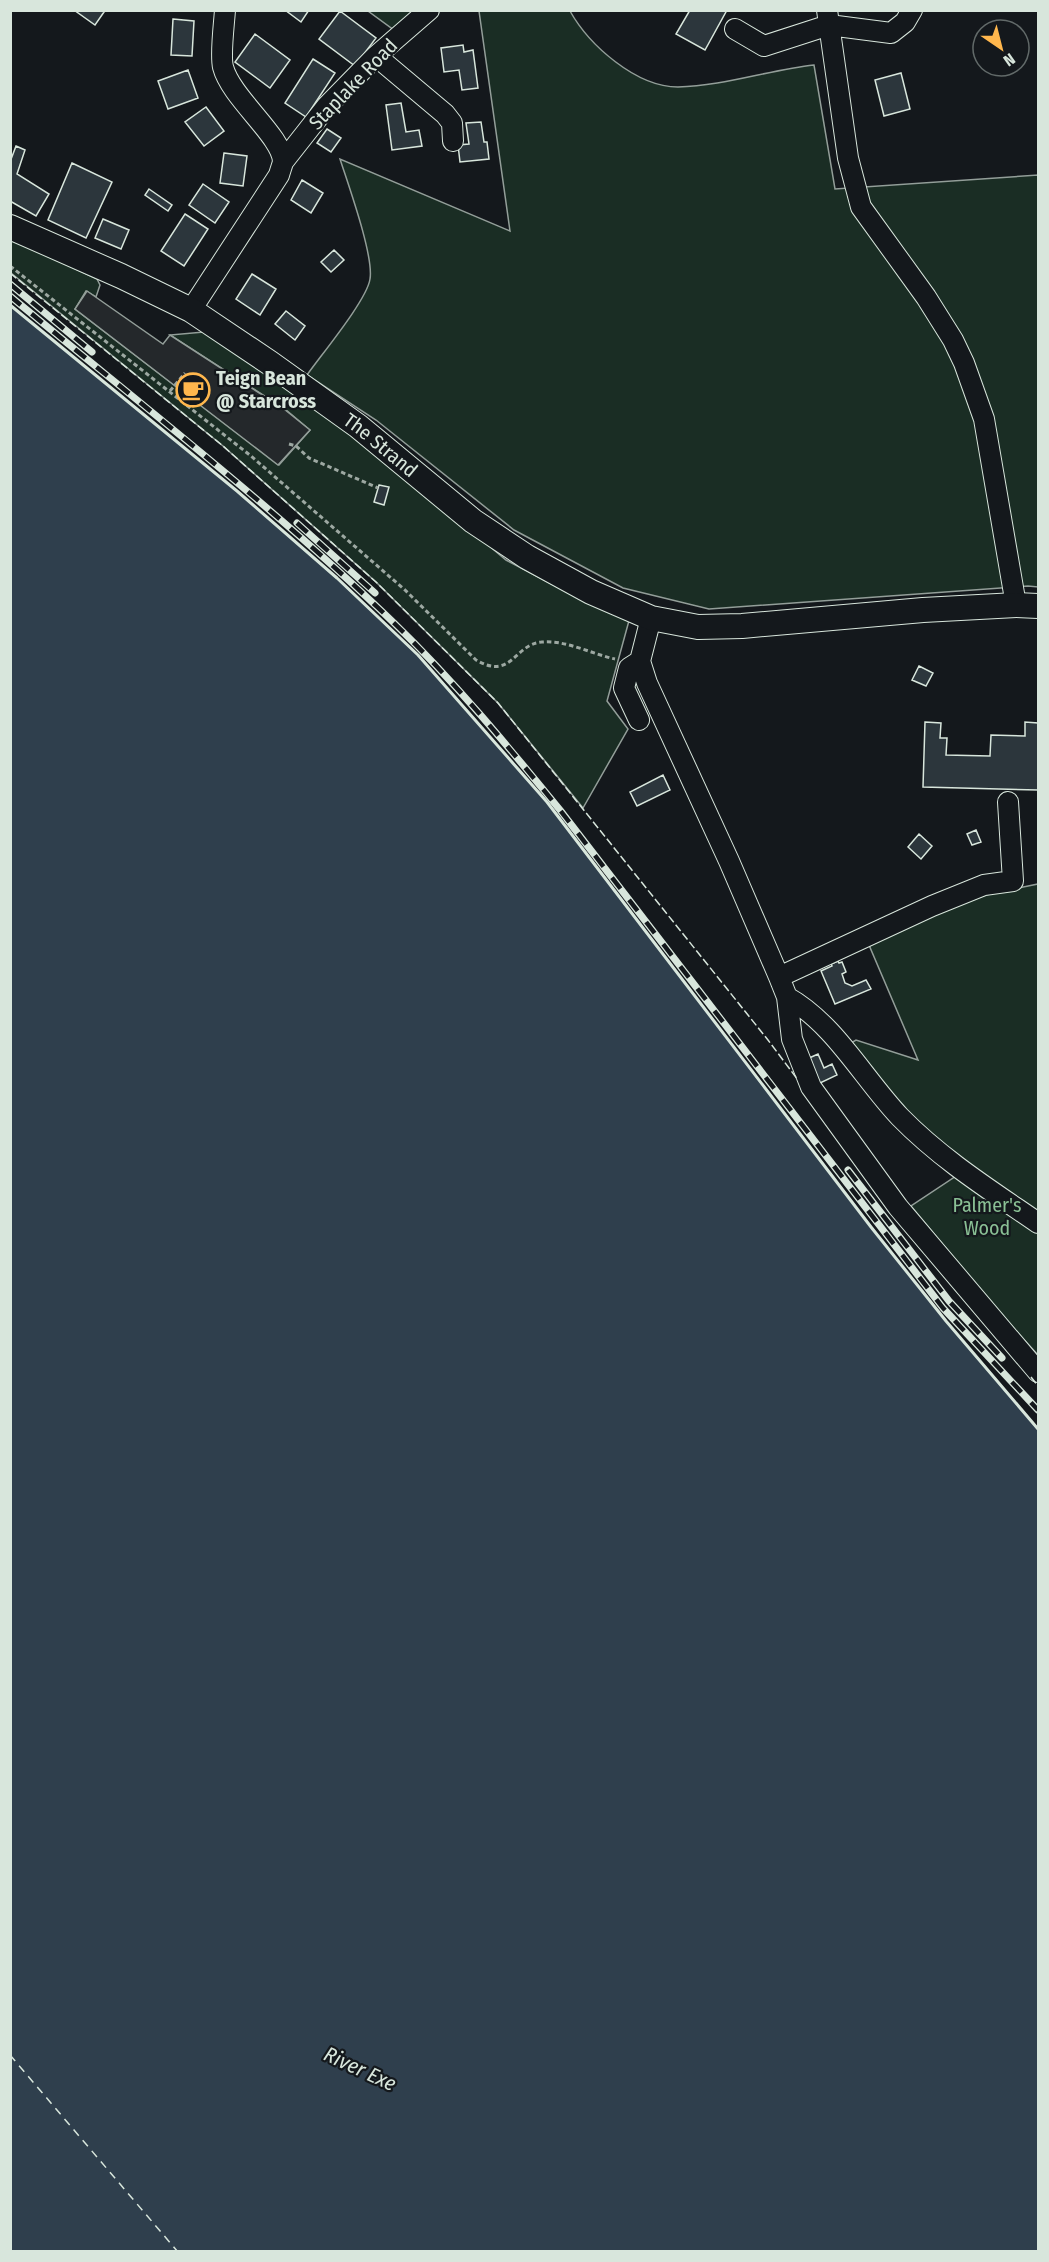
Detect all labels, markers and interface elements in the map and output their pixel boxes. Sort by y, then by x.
north arrow [971,18,1031,78]
street label: Staplake Road [304,34,402,134]
text: N [1000,49,1019,70]
place label: Teign Bean @ Starcross [216,366,316,413]
cafe icon: Teign Bean @ Starcross [175,372,211,408]
street label: The Strand [339,408,422,482]
park label: Palmer's Wood [953,1193,1022,1240]
water label: River Exe [320,2041,400,2097]

